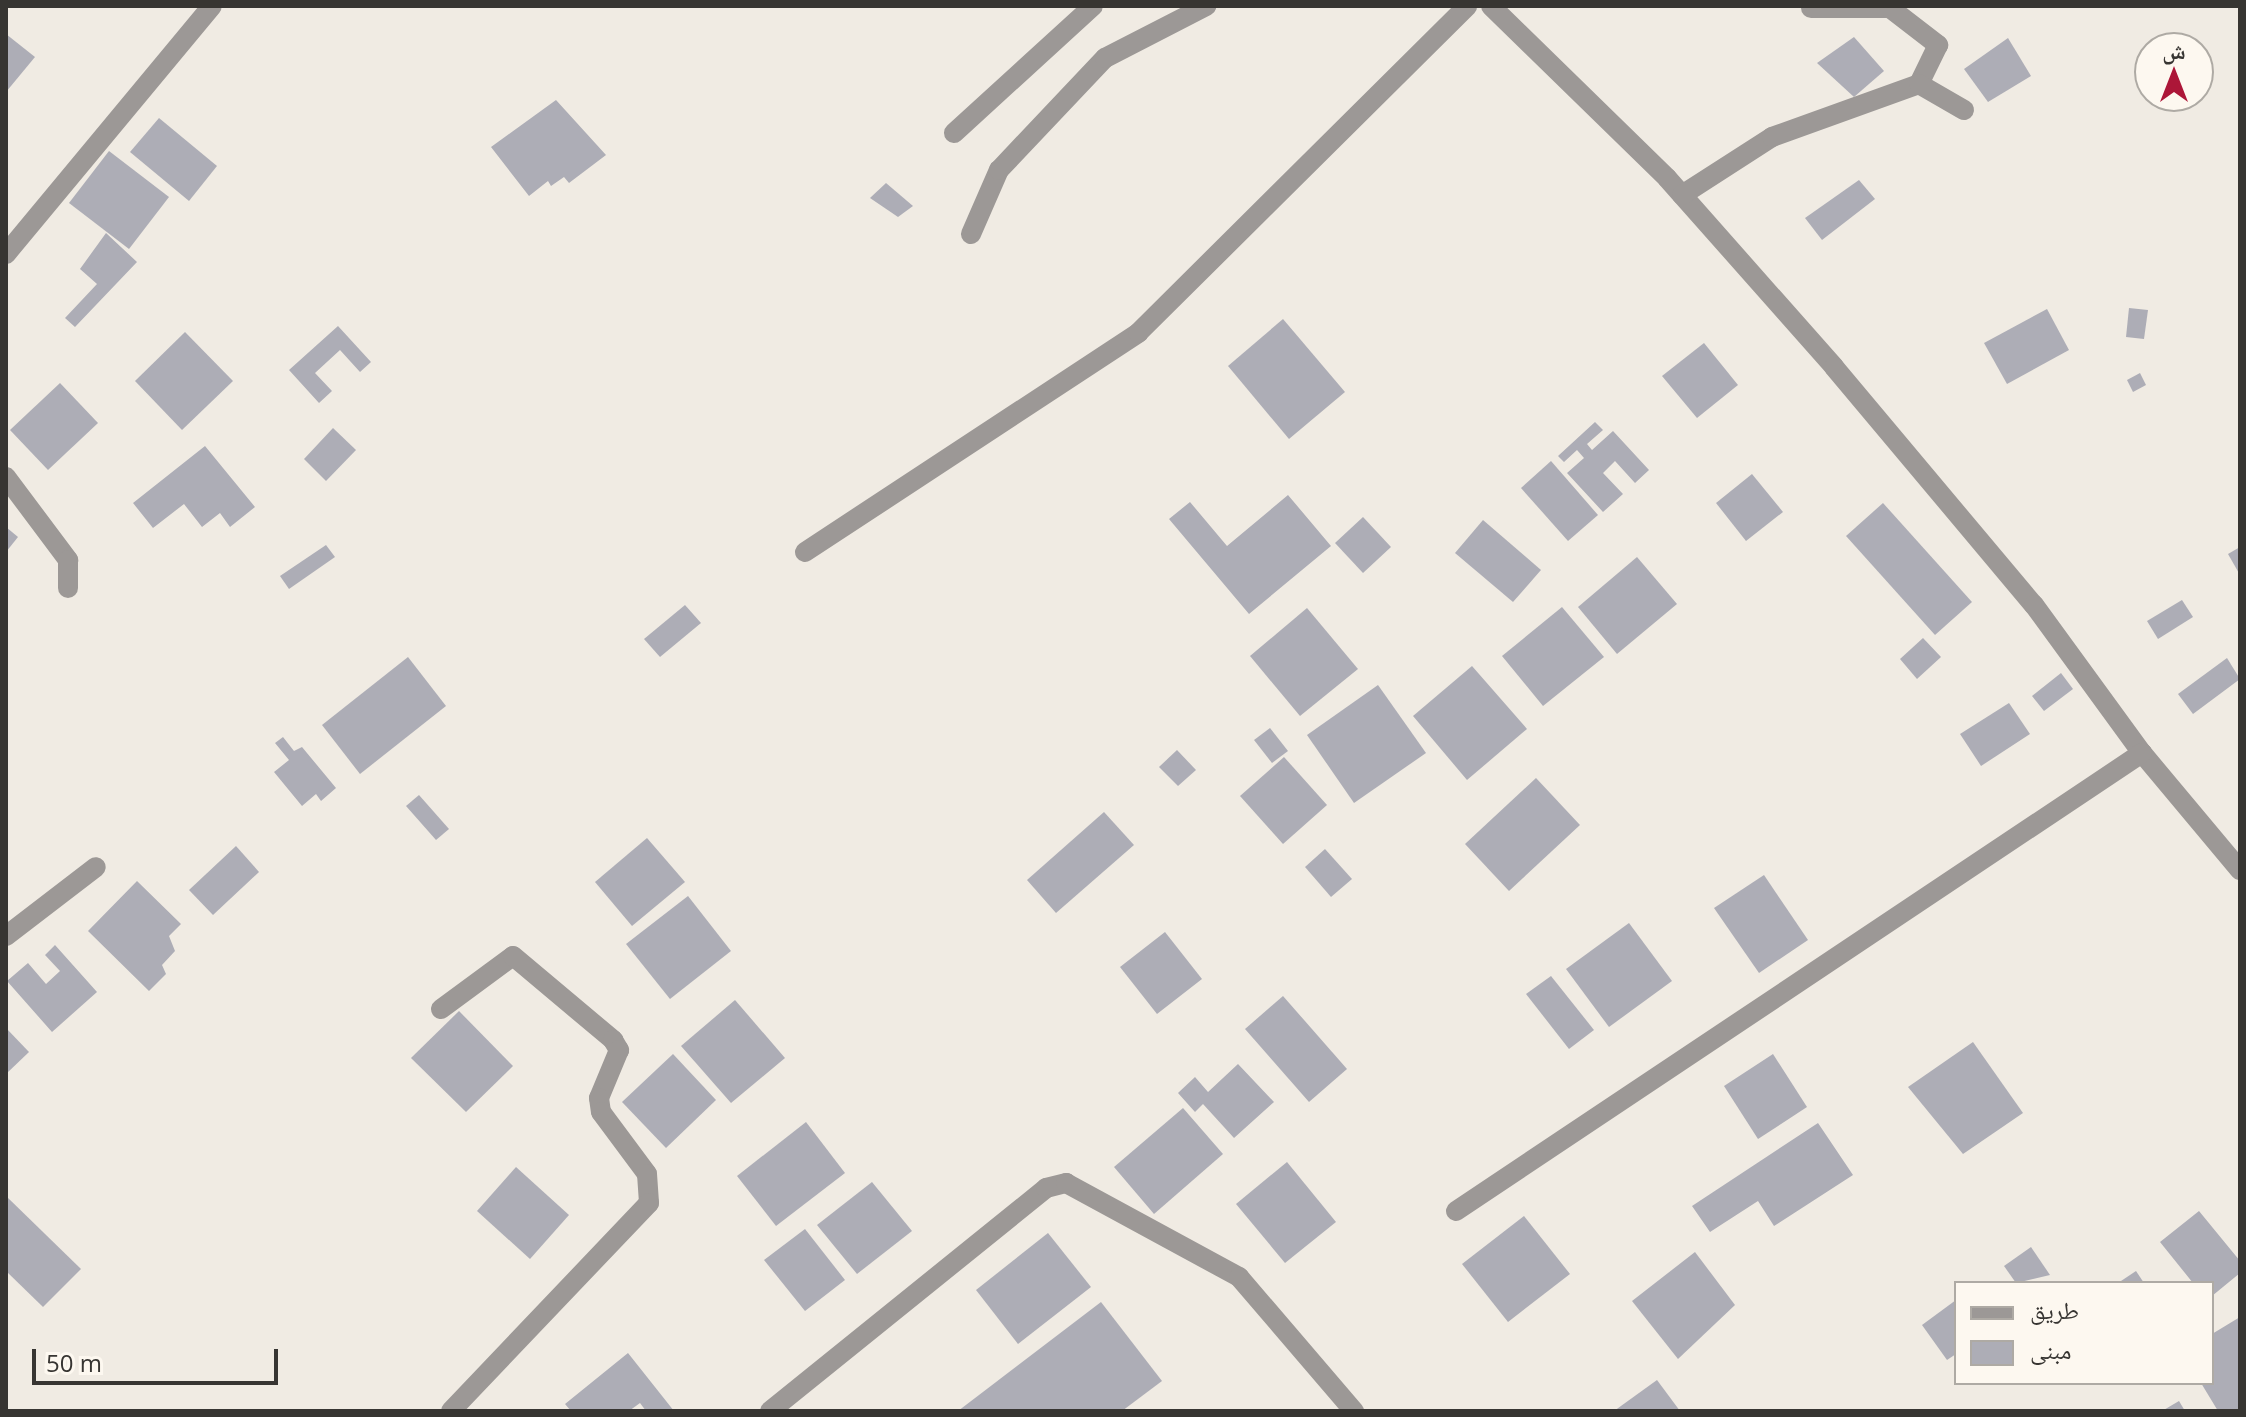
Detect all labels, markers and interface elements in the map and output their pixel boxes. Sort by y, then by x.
north arrow [2134,32,2214,112]
text: ش [2162,35,2186,65]
legend [1954,1281,2214,1385]
text: طريق [2030,1293,2079,1326]
scale bar [36,1333,282,1383]
text: مبنى [2030,1333,2071,1366]
text: 50 m [46,1346,102,1379]

